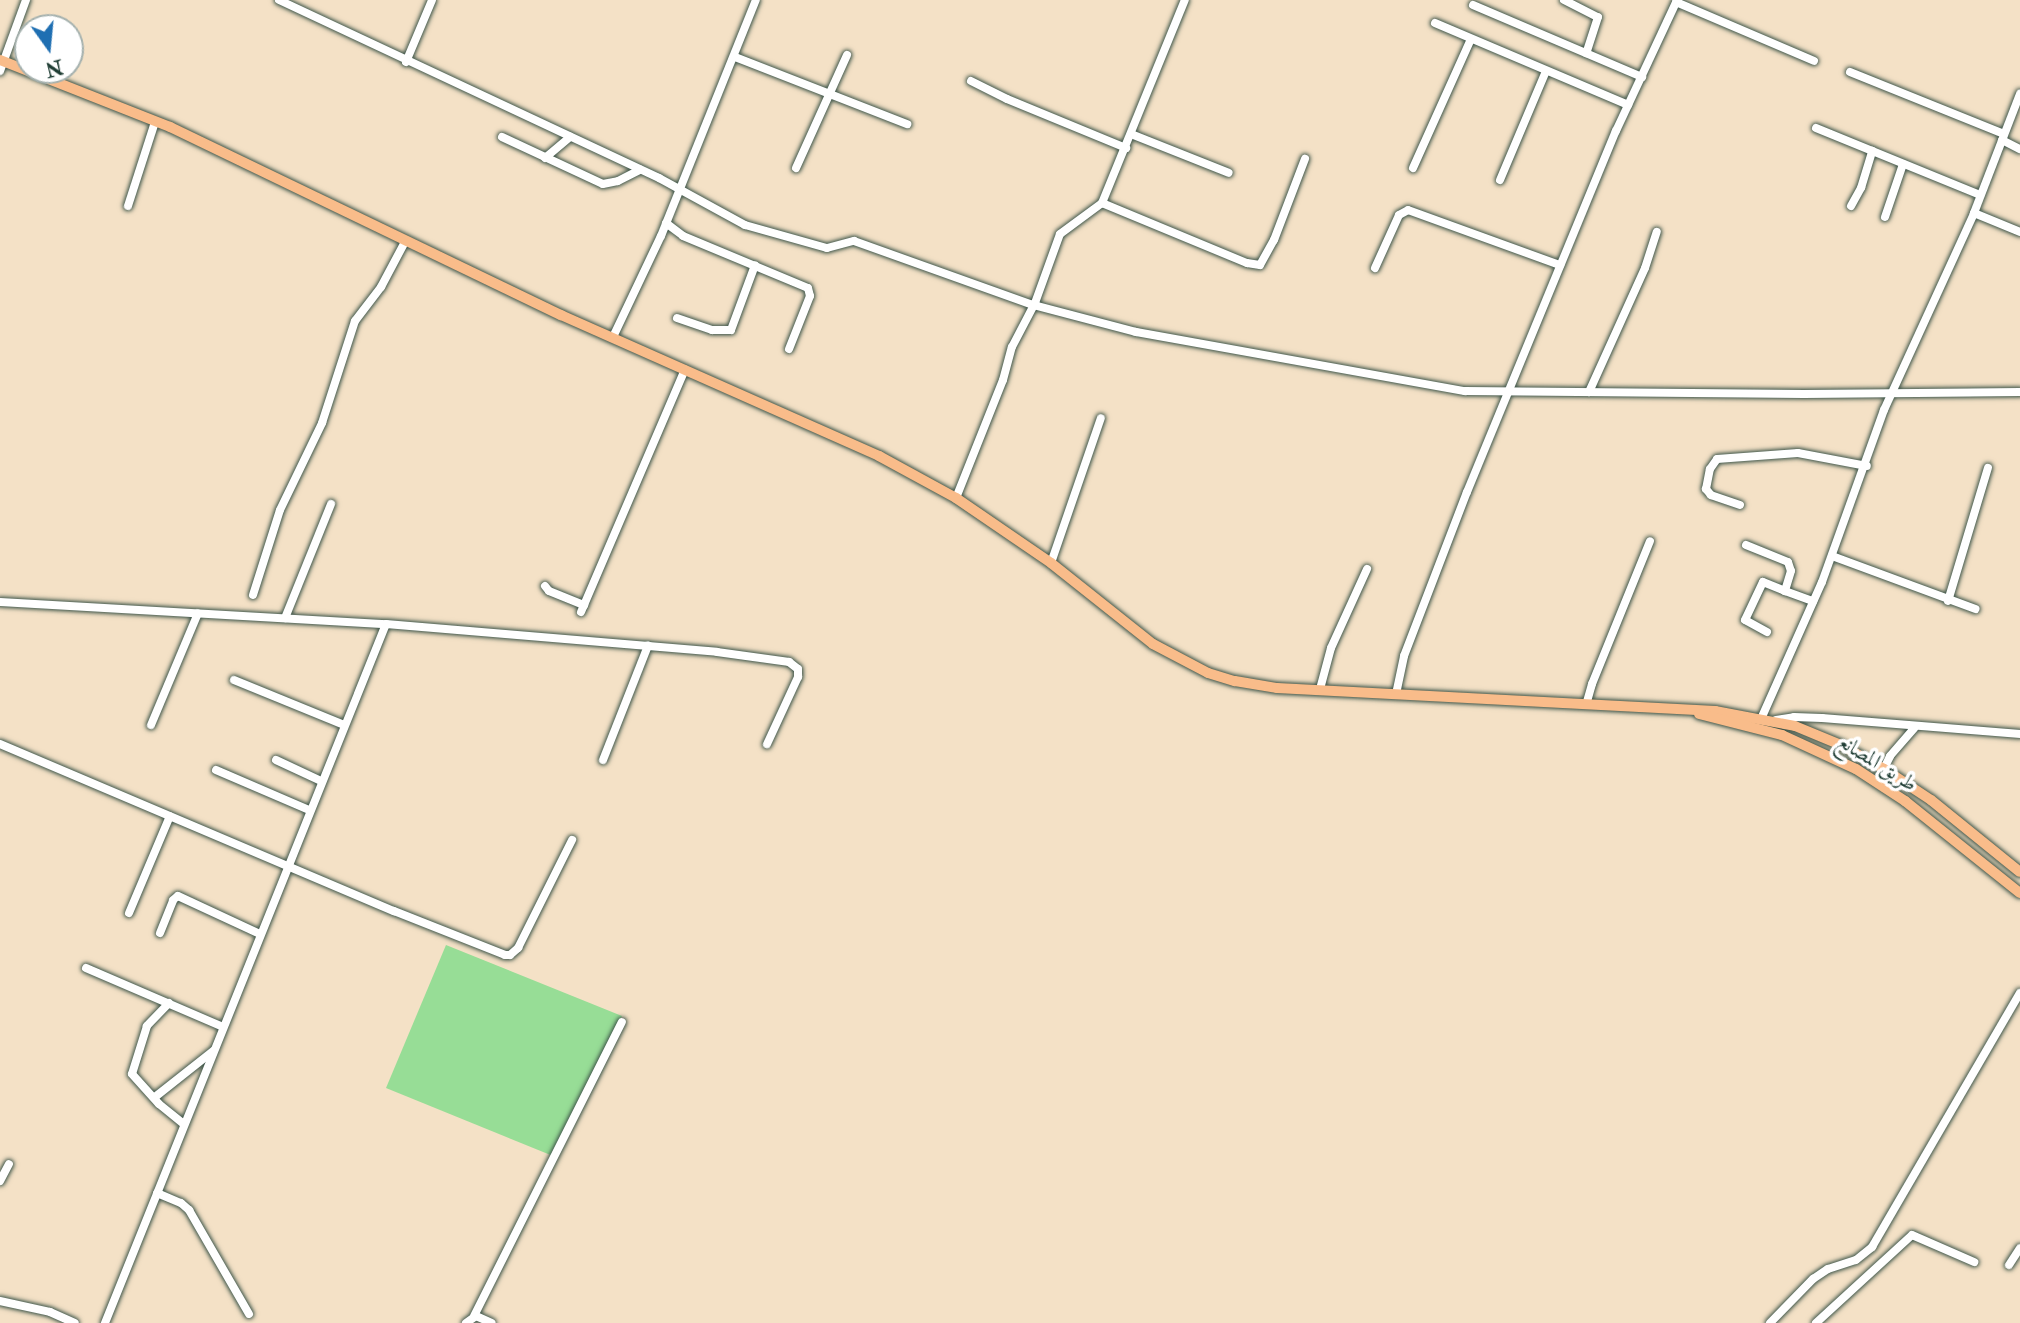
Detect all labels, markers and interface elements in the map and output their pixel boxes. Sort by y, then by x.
north arrow [14,14,84,84]
text: N [43,54,65,81]
street label: طريق المصانع [1833,729,1921,797]

